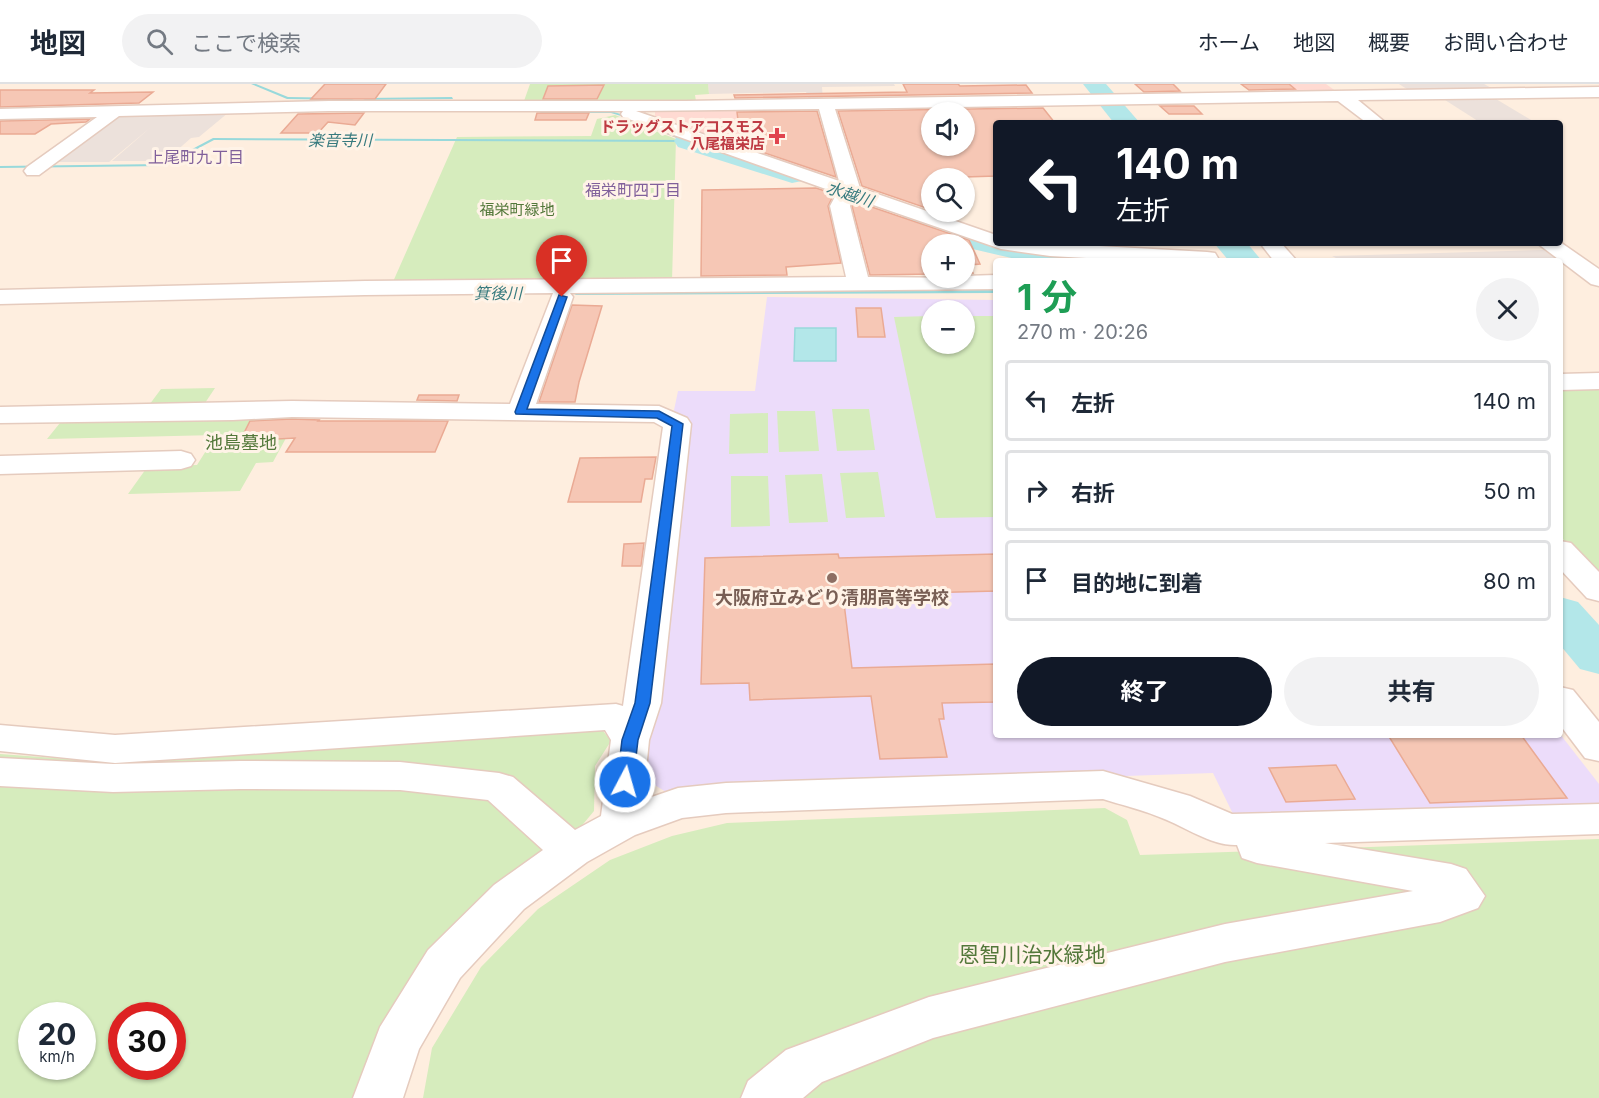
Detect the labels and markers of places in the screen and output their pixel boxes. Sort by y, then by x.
place label: ドラッグストアコスモス 八尾福栄店 [600,117,765,153]
marker: ドラッグストアコスモス 八尾福栄店 [770,129,784,143]
pin [536,235,587,297]
marker: 大阪府立みどり清朋高等学校 [825,571,839,585]
place label: 大阪府立みどり清朋高等学校 [715,587,949,608]

